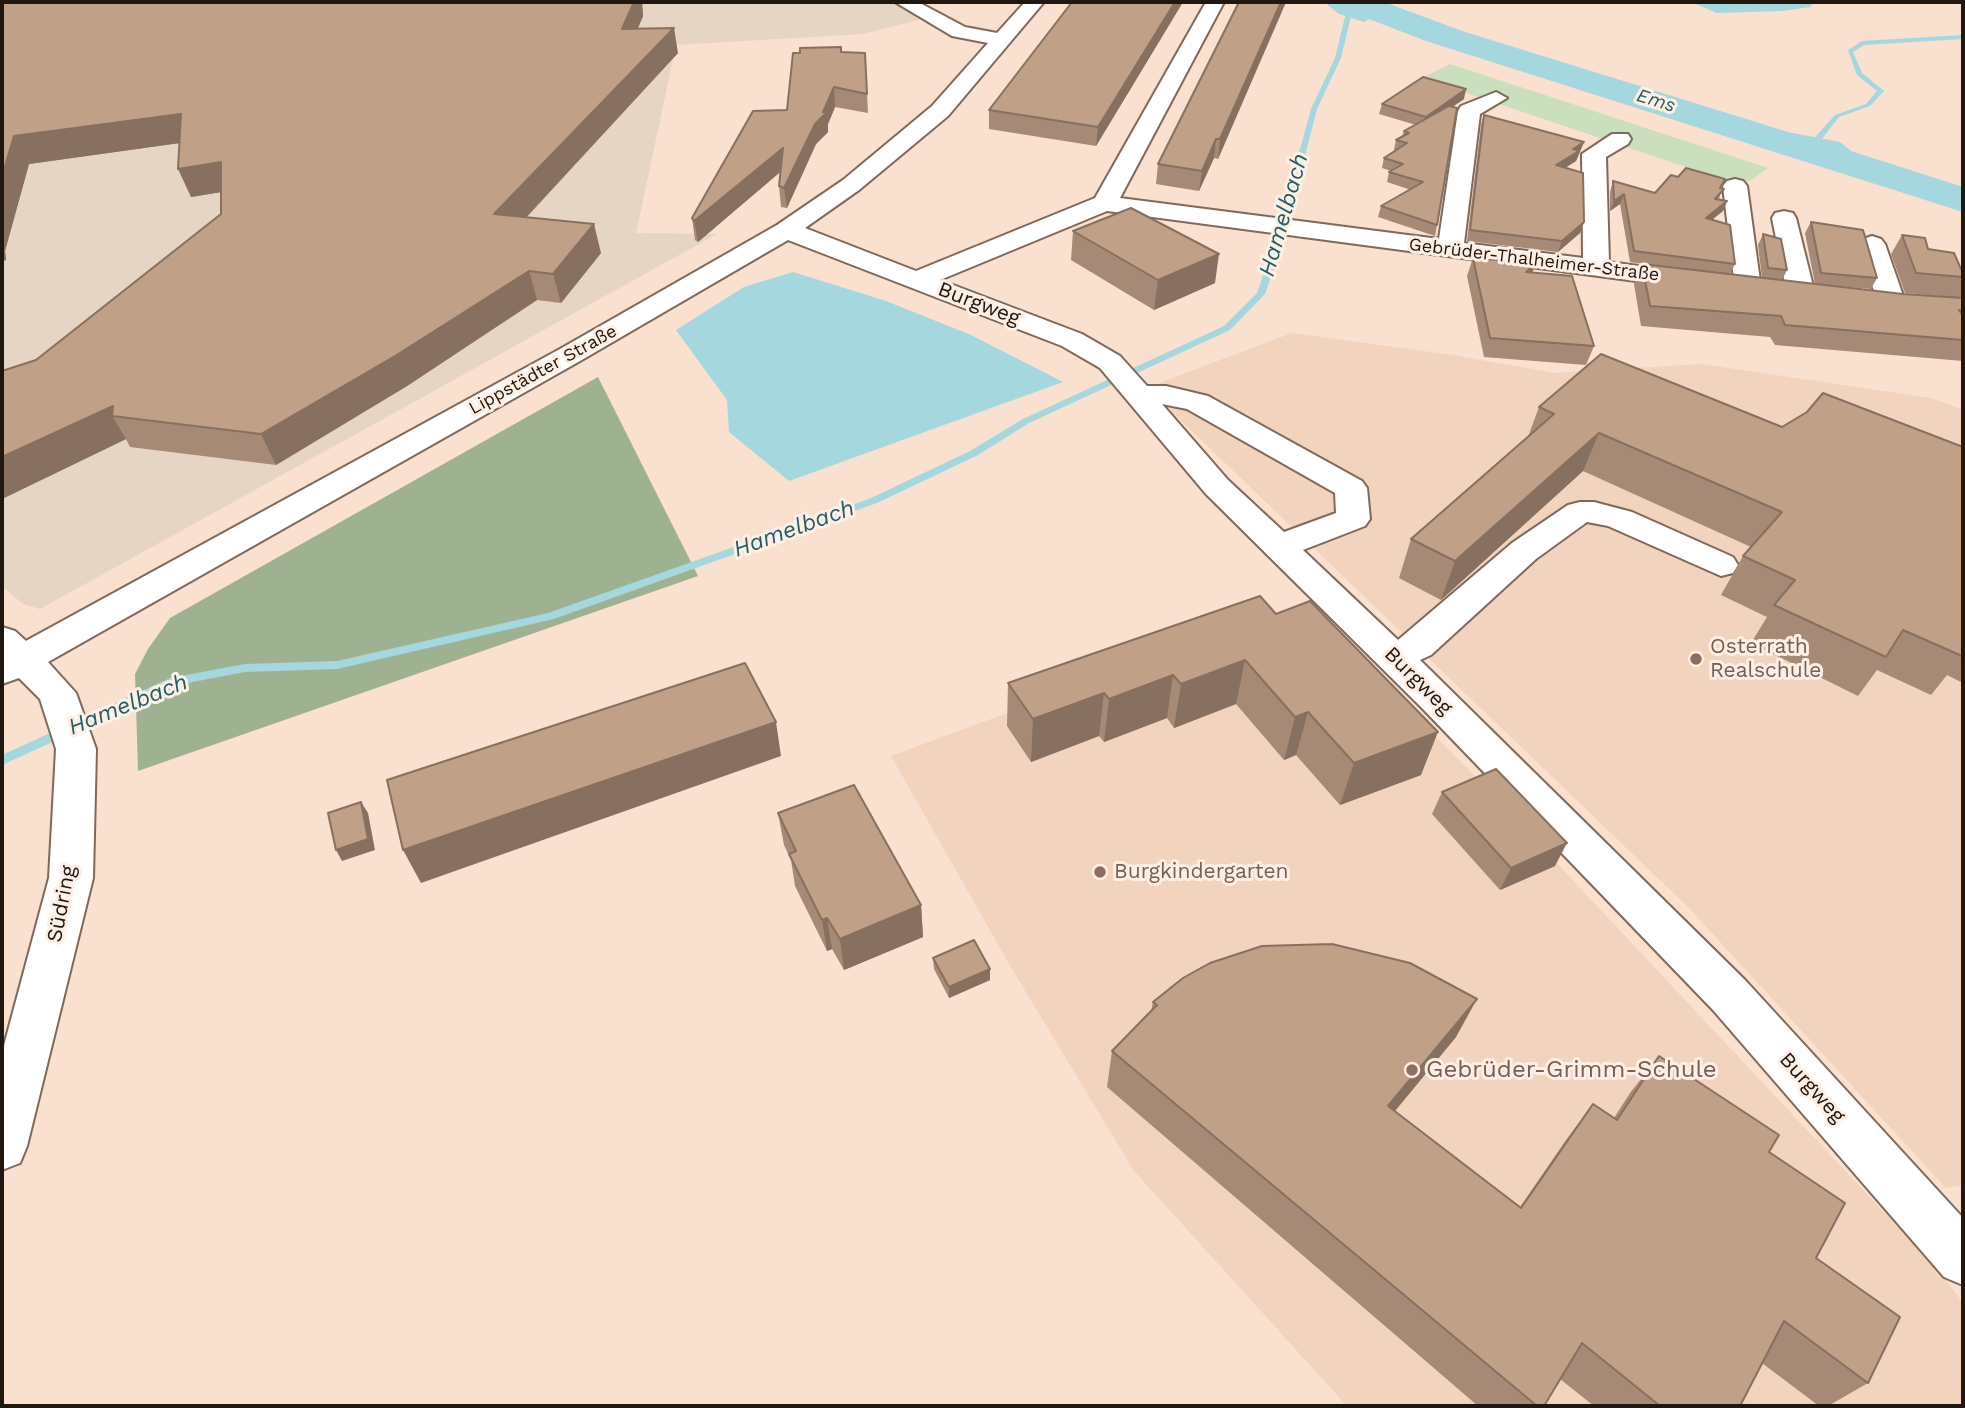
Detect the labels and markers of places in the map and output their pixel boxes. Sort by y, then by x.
place label: Osterrath Realschule [1710,634,1821,684]
marker: Osterrath Realschule [1688,651,1704,667]
place label: Burgkindergarten [1114,859,1289,885]
marker: Burgkindergarten [1092,864,1108,880]
place label: Gebrüder-Grimm-Schule [1426,1056,1717,1084]
marker: Gebrüder-Grimm-Schule [1404,1062,1420,1078]

